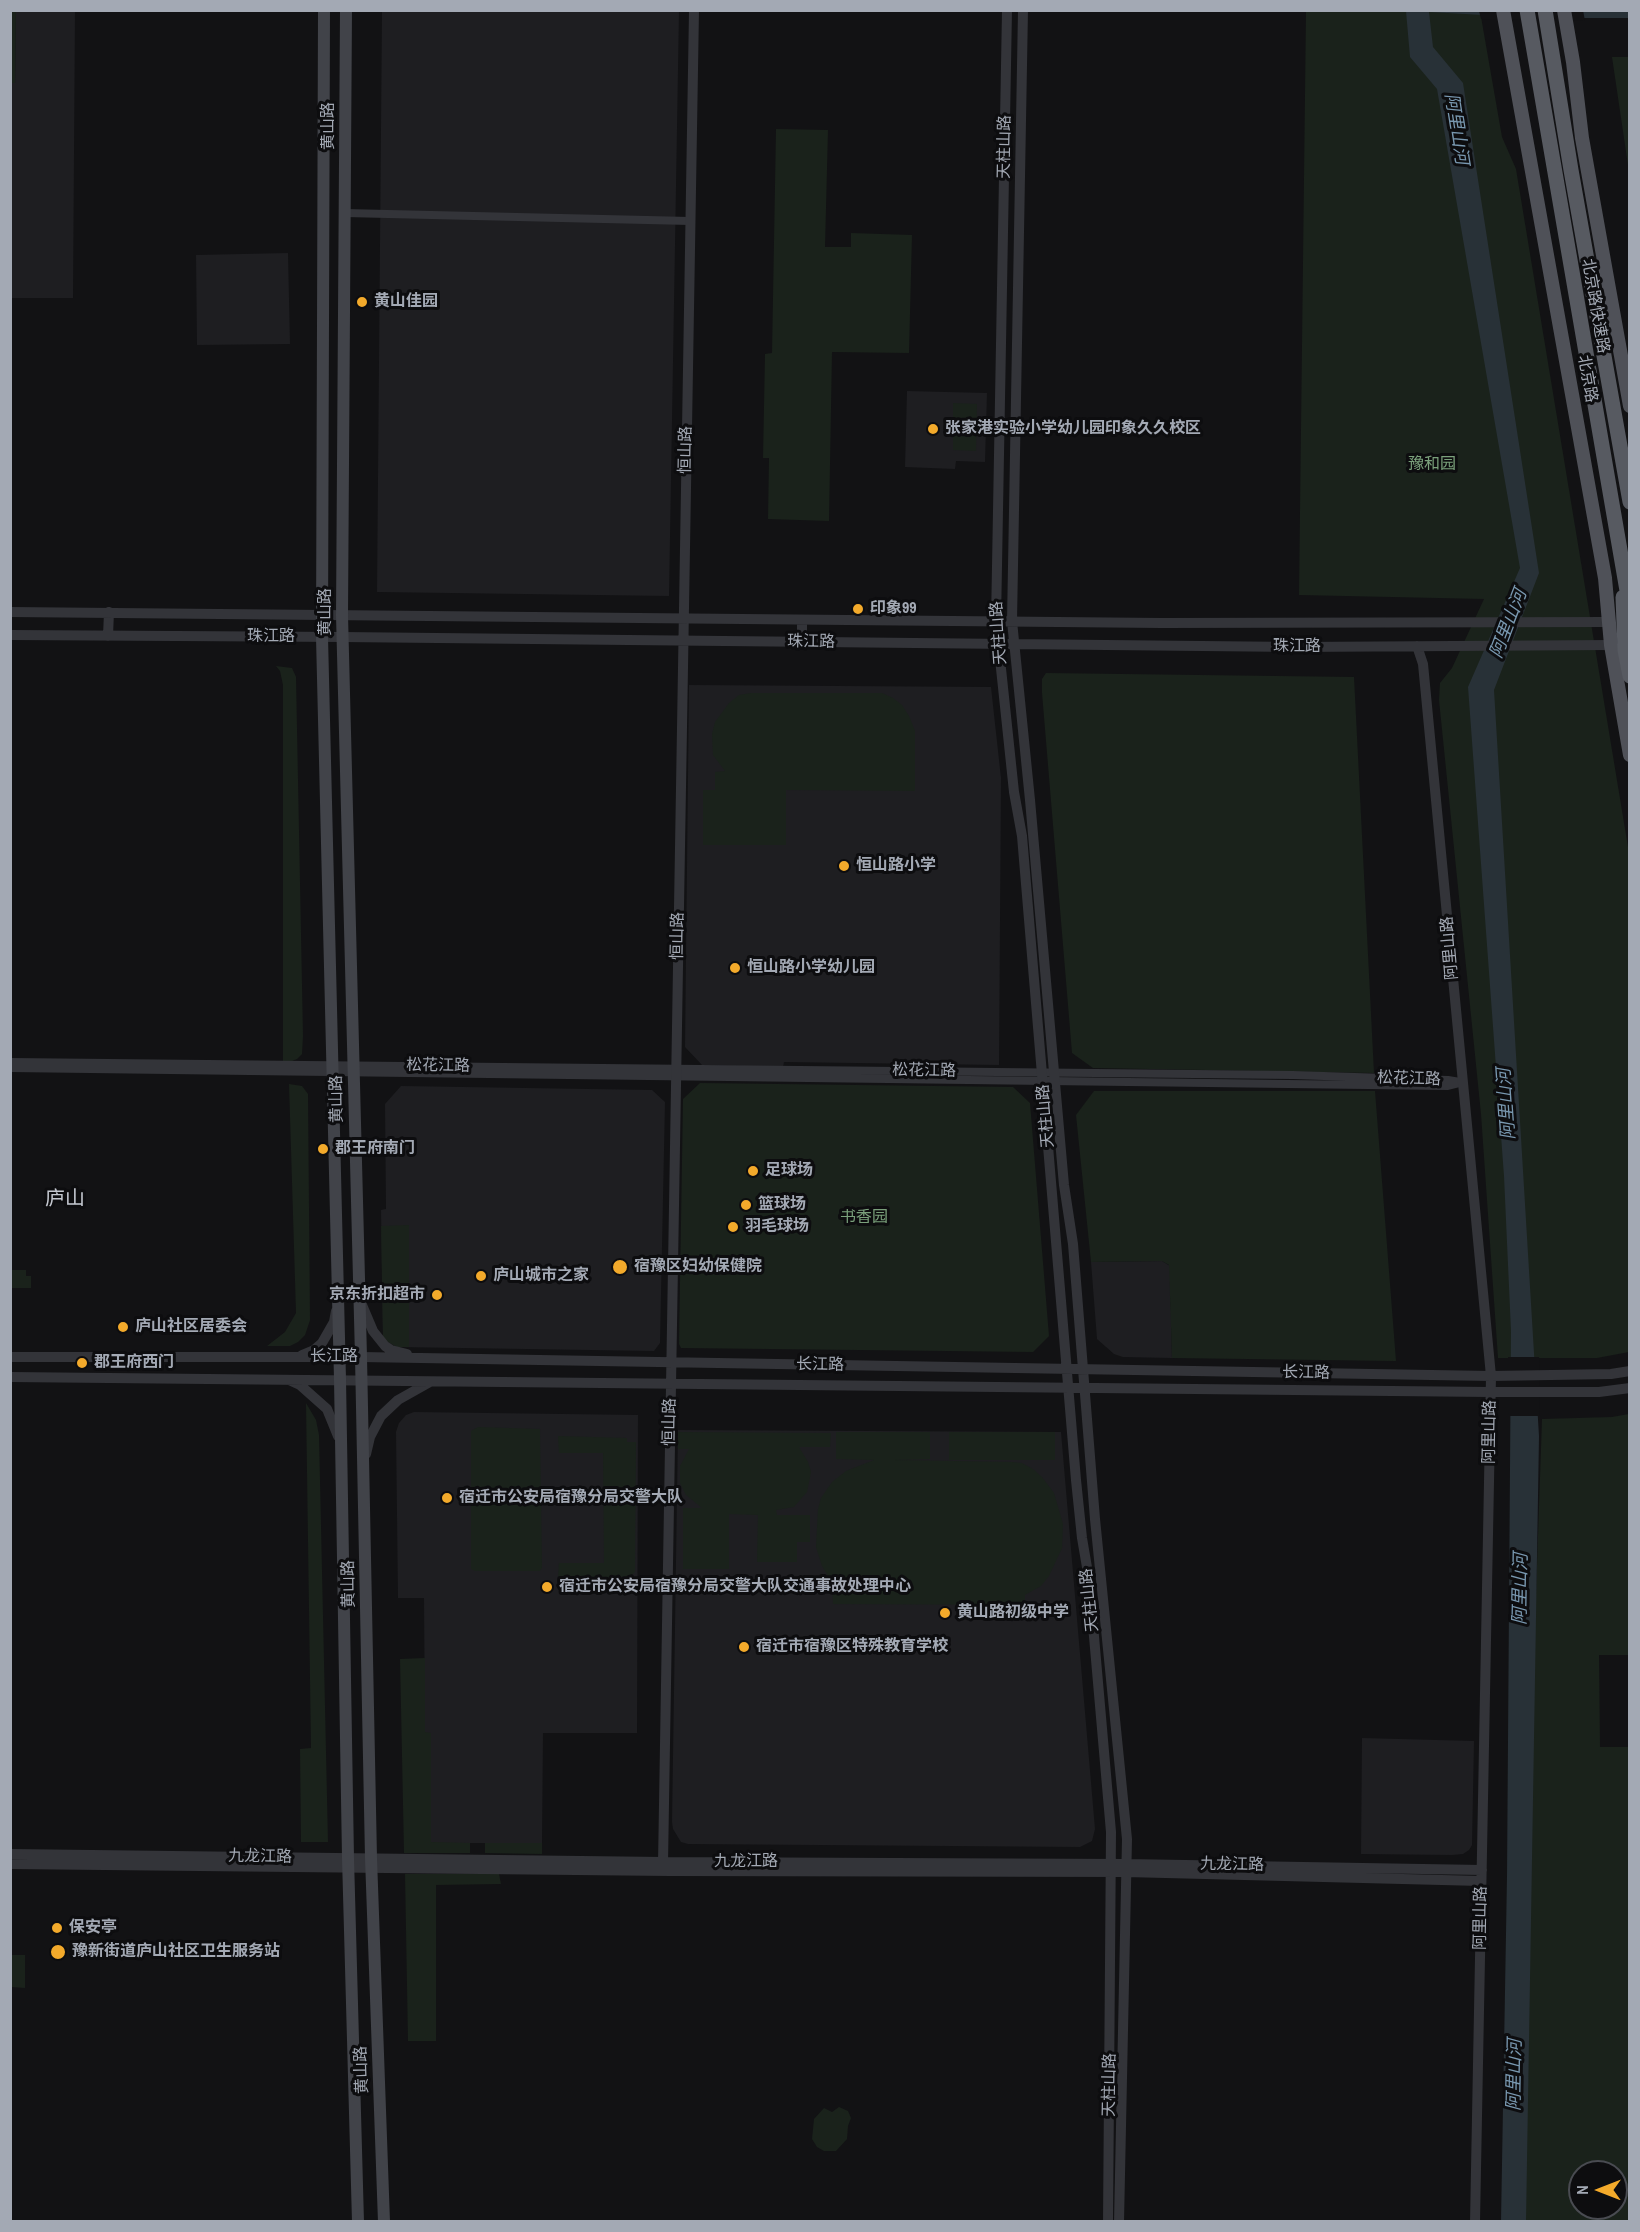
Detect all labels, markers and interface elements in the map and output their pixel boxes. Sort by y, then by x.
water label: 阿里山河 [1440,92,1472,166]
street label: 黄山路 [319,102,339,150]
street label: 天柱山路 [995,115,1015,179]
street label: 北京路快速路 [1577,257,1613,355]
place label: 黄山佳园 [374,292,438,312]
marker: 黄山佳园 [355,295,369,309]
street label: 北京路 [1573,354,1601,404]
place label: 张家港实验小学幼儿园印象久久校区 [945,419,1201,439]
marker: 张家港实验小学幼儿园印象久久校区 [926,422,940,436]
street label: 恒山路 [676,426,696,474]
park label: 豫和园 [1408,455,1456,475]
water label: 阿里山河 [1486,587,1532,661]
street label: 黄山路 [316,588,336,636]
place label: 印象99 [870,599,917,619]
street label: 天柱山路 [987,600,1011,666]
marker: 印象99 [851,602,865,616]
street label: 珠江路 [247,627,295,647]
street label: 珠江路 [787,632,835,652]
street label: 珠江路 [1273,637,1321,657]
place label: 恒山路小学 [856,856,936,876]
marker: 恒山路小学 [837,859,851,873]
street label: 恒山路 [668,912,688,960]
street label: 阿里山路 [1438,915,1462,981]
place label: 恒山路小学幼儿园 [747,958,875,978]
marker: 恒山路小学幼儿园 [728,961,742,975]
street label: 松花江路 [406,1056,470,1076]
street label: 松花江路 [892,1061,956,1081]
water label: 阿里山河 [1494,1067,1520,1141]
street label: 松花江路 [1377,1068,1441,1090]
street label: 黄山路 [327,1075,347,1123]
street label: 天柱山路 [1034,1083,1058,1149]
place label: 郡王府南门 [335,1139,415,1159]
marker: 郡王府南门 [316,1142,330,1156]
place label: 足球场 [765,1161,813,1181]
marker: 足球场 [746,1164,760,1178]
district label: 庐山 [45,1188,85,1212]
place label: 篮球场 [758,1195,806,1215]
marker: 篮球场 [739,1198,753,1212]
park label: 书香园 [840,1208,888,1228]
place label: 羽毛球场 [745,1217,809,1237]
marker: 羽毛球场 [726,1220,740,1234]
place label: 宿豫区妇幼保健院 [634,1257,762,1277]
marker: 宿豫区妇幼保健院 [611,1258,629,1276]
place label: 庐山城市之家 [493,1266,589,1286]
marker: 庐山城市之家 [474,1269,488,1283]
place label: 京东折扣超市 [329,1285,425,1305]
marker: 京东折扣超市 [430,1288,444,1302]
place label: 庐山社区居委会 [135,1317,247,1337]
marker: 庐山社区居委会 [116,1320,130,1334]
street label: 长江路 [310,1347,358,1367]
place label: 郡王府西门 [94,1353,174,1373]
street label: 长江路 [796,1355,844,1375]
marker: 郡王府西门 [75,1356,89,1370]
street label: 长江路 [1282,1363,1330,1383]
street label: 恒山路 [660,1398,680,1446]
street label: 阿里山路 [1480,1400,1500,1464]
place label: 宿迁市公安局宿豫分局交警大队 [459,1488,683,1508]
marker: 宿迁市公安局宿豫分局交警大队 [440,1491,454,1505]
water label: 阿里山河 [1510,1553,1532,1625]
street label: 黄山路 [339,1560,359,1608]
street label: 天柱山路 [1077,1567,1103,1633]
place label: 宿迁市公安局宿豫分局交警大队交通事故处理中心 [559,1577,911,1597]
marker: 宿迁市公安局宿豫分局交警大队交通事故处理中心 [540,1580,554,1594]
place label: 黄山路初级中学 [957,1603,1069,1623]
marker: 黄山路初级中学 [938,1606,952,1620]
place label: 宿迁市宿豫区特殊教育学校 [756,1637,948,1657]
marker: 宿迁市宿豫区特殊教育学校 [737,1640,751,1654]
street label: 九龙江路 [228,1847,292,1867]
street label: 九龙江路 [714,1852,778,1872]
street label: 九龙江路 [1200,1855,1264,1875]
street label: 阿里山路 [1471,1886,1491,1950]
place label: 保安亭 [69,1918,117,1938]
marker: 保安亭 [50,1921,64,1935]
place label: 豫新街道庐山社区卫生服务站 [72,1942,280,1962]
marker: 豫新街道庐山社区卫生服务站 [49,1943,67,1961]
water label: 阿里山河 [1504,2039,1526,2111]
street label: 黄山路 [352,2046,372,2094]
street label: 天柱山路 [1100,2053,1120,2117]
north arrow [1568,2160,1628,2220]
text: N [1571,2185,1593,2195]

